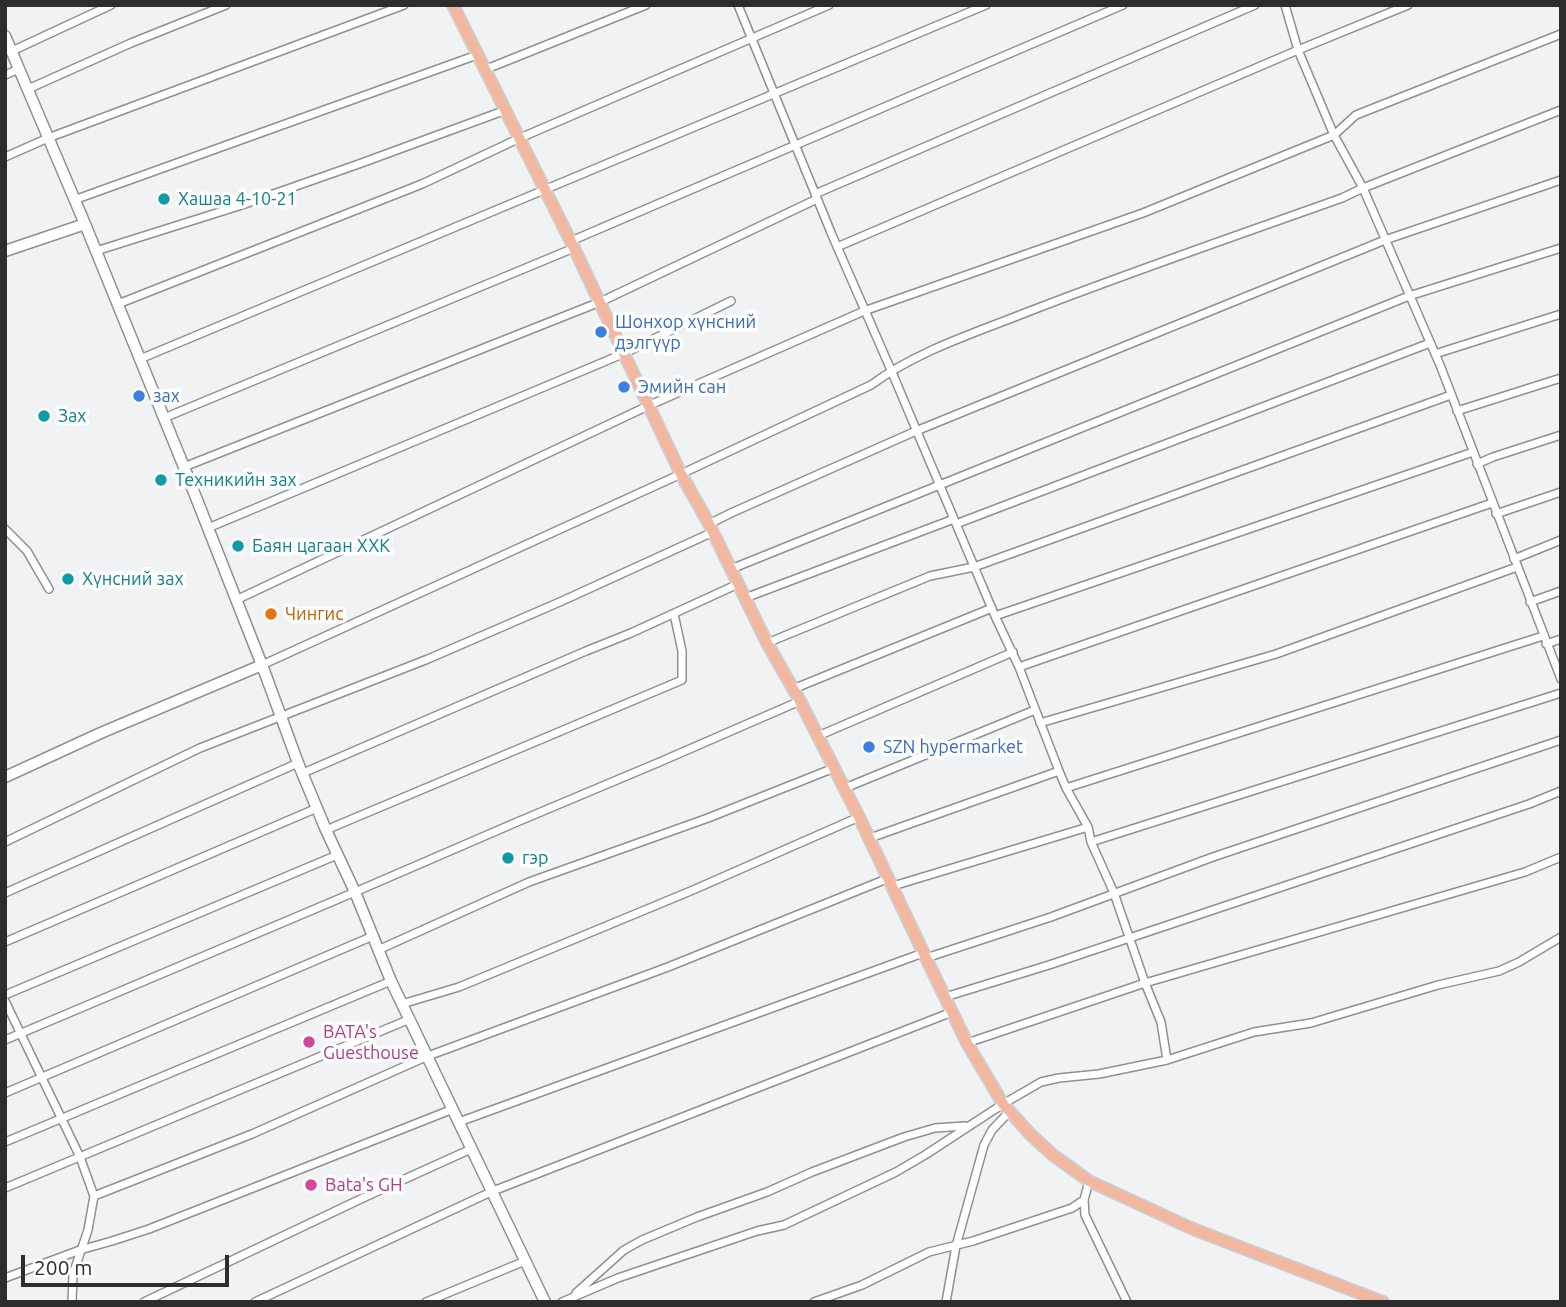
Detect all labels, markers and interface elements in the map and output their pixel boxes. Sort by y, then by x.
place label: Хашаа 4-10-21 [178,188,297,210]
marker: Хашаа 4-10-21 [156,191,172,207]
place label: Шонхор хүнсний дэлгүүр [615,311,756,354]
marker: Шонхор хүнсний дэлгүүр [593,324,609,340]
place label: Эмийн сан [638,376,726,398]
marker: Эмийн сан [616,379,632,395]
place label: зах [153,385,180,407]
marker: зах [131,388,147,404]
place label: Зах [58,405,86,427]
marker: Зах [36,408,52,424]
place label: Техникийн зах [175,469,297,491]
marker: Техникийн зах [153,472,169,488]
place label: Баян цагаан ХХК [252,535,390,557]
marker: Баян цагаан ХХК [230,538,246,554]
place label: Хүнсний зах [82,568,184,590]
marker: Хүнсний зах [60,571,76,587]
place label: Чингис [285,603,344,625]
marker: Чингис [263,606,279,622]
place label: SZN hypermarket [883,736,1023,758]
marker: SZN hypermarket [861,739,877,755]
place label: гэр [522,847,548,869]
marker: гэр [500,850,516,866]
place label: BATA's Guesthouse [323,1021,419,1064]
marker: BATA's Guesthouse [301,1034,317,1050]
place label: Bata's GH [325,1174,402,1196]
marker: Bata's GH [303,1177,319,1193]
scale bar [24,1240,233,1284]
text: 200 m [34,1255,92,1279]

